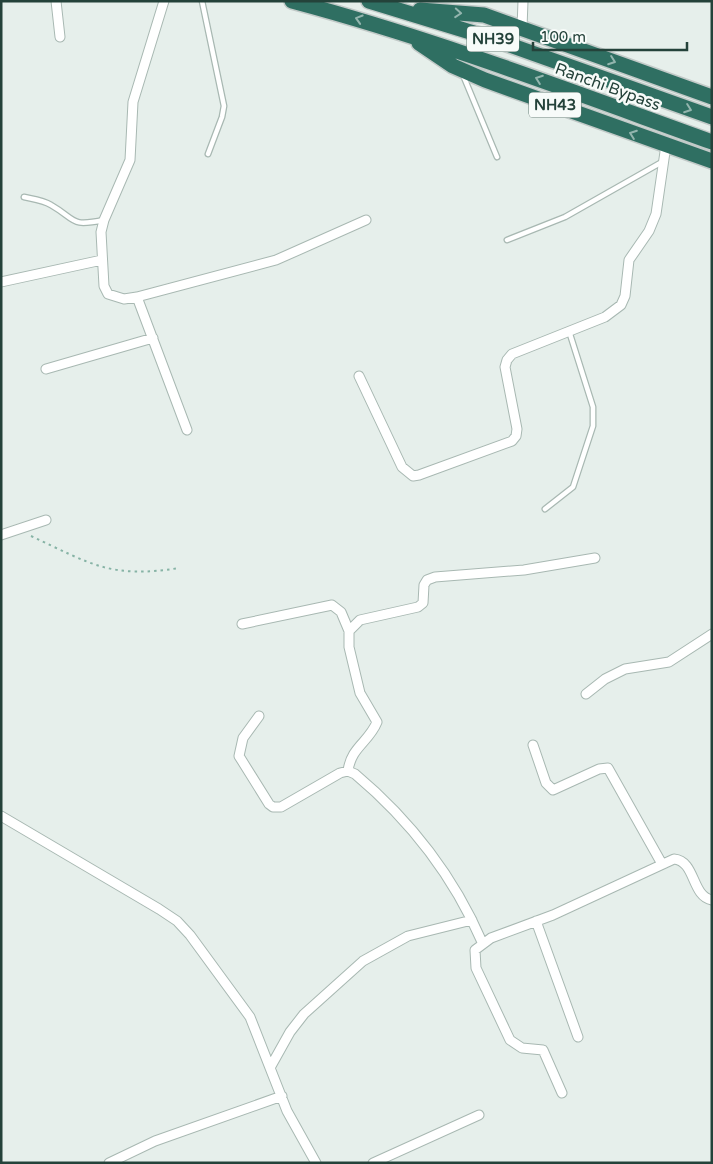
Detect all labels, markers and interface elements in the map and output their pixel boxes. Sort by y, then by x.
one-way arrow [454,7,462,18]
one-way arrow [355,15,363,25]
scale bar [533,20,687,52]
road number: NH39 [467,26,519,52]
text: 100 m [540,28,586,46]
one-way arrow [607,55,616,65]
street label: Ranchi Bypass [552,59,663,115]
one-way arrow [535,75,543,85]
road number: NH43 [529,92,581,118]
one-way arrow [683,103,692,113]
one-way arrow [629,129,638,139]

